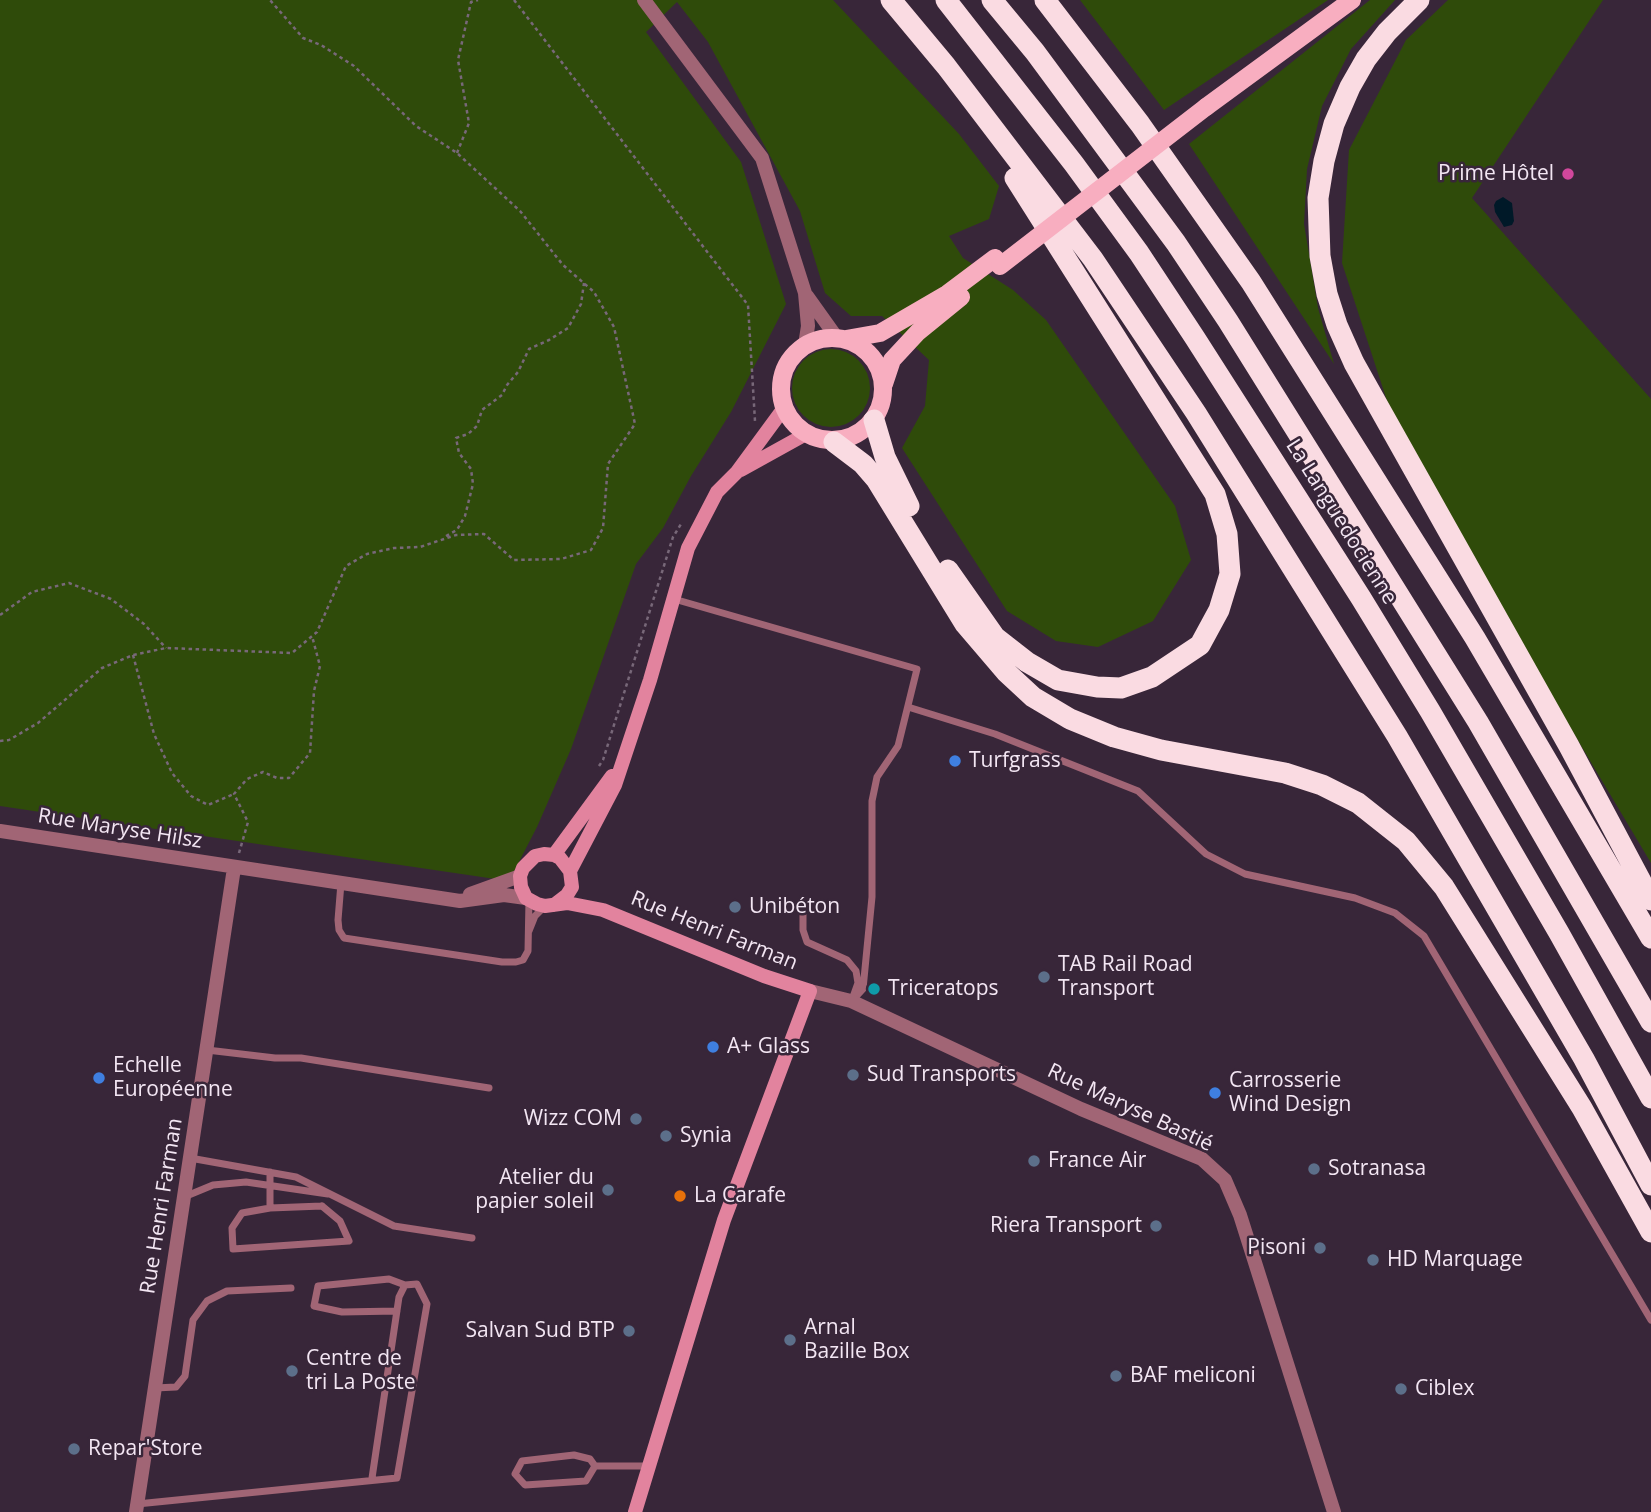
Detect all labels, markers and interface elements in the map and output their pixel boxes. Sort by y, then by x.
place label: Prime Hôtel [1438,161,1554,187]
marker: Prime Hôtel [1560,166,1576,182]
street label: La Languedocienne [1280,435,1402,609]
place label: Turfgrass [969,748,1061,774]
marker: Turfgrass [947,753,963,769]
street label: Rue Maryse Hilsz [36,804,204,854]
street label: Rue Henri Farman [627,886,801,976]
place label: Unibéton [749,894,840,920]
marker: Unibéton [727,899,743,915]
place label: TAB Rail Road Transport [1058,952,1193,1002]
marker: TAB Rail Road Transport [1036,969,1052,985]
place label: Triceratops [888,976,999,1002]
marker: Triceratops [866,981,882,997]
place label: A+ Glass [727,1034,810,1060]
marker: A+ Glass [705,1039,721,1055]
place label: Echelle Européenne [113,1053,233,1103]
street label: Rue Maryse Bastié [1043,1059,1217,1157]
place label: Sud Transports [867,1062,1016,1088]
marker: Sud Transports [845,1067,861,1083]
place label: Carrosserie Wind Design [1229,1068,1351,1118]
marker: Echelle Européenne [91,1070,107,1086]
marker: Carrosserie Wind Design [1207,1085,1223,1101]
place label: Wizz COM [524,1106,622,1132]
marker: Wizz COM [628,1111,644,1127]
street label: Rue Henri Farman [136,1116,188,1296]
place label: Synia [680,1123,732,1149]
marker: Synia [658,1128,674,1144]
place label: France Air [1048,1148,1146,1174]
marker: France Air [1026,1153,1042,1169]
place label: Sotranasa [1328,1156,1426,1182]
marker: Sotranasa [1306,1161,1322,1177]
place label: Atelier du papier soleil [475,1165,594,1215]
marker: Atelier du papier soleil [600,1182,616,1198]
place label: La Carafe [694,1183,786,1209]
marker: La Carafe [672,1188,688,1204]
place label: Riera Transport [990,1213,1142,1239]
marker: Riera Transport [1148,1218,1164,1234]
place label: Pisoni [1247,1235,1306,1261]
marker: Pisoni [1312,1240,1328,1256]
place label: HD Marquage [1387,1247,1523,1273]
marker: HD Marquage [1365,1252,1381,1268]
place label: Arnal Bazille Box [804,1315,909,1365]
place label: Salvan Sud BTP [466,1318,615,1344]
marker: Salvan Sud BTP [621,1323,637,1339]
marker: Arnal Bazille Box [782,1332,798,1348]
place label: Centre de tri La Poste [306,1346,415,1396]
marker: Centre de tri La Poste [284,1363,300,1379]
place label: BAF meliconi [1130,1363,1256,1389]
marker: BAF meliconi [1108,1368,1124,1384]
place label: Ciblex [1415,1376,1474,1402]
marker: Ciblex [1393,1381,1409,1397]
place label: Repar'Store [88,1436,202,1462]
marker: Repar'Store [66,1441,82,1457]

